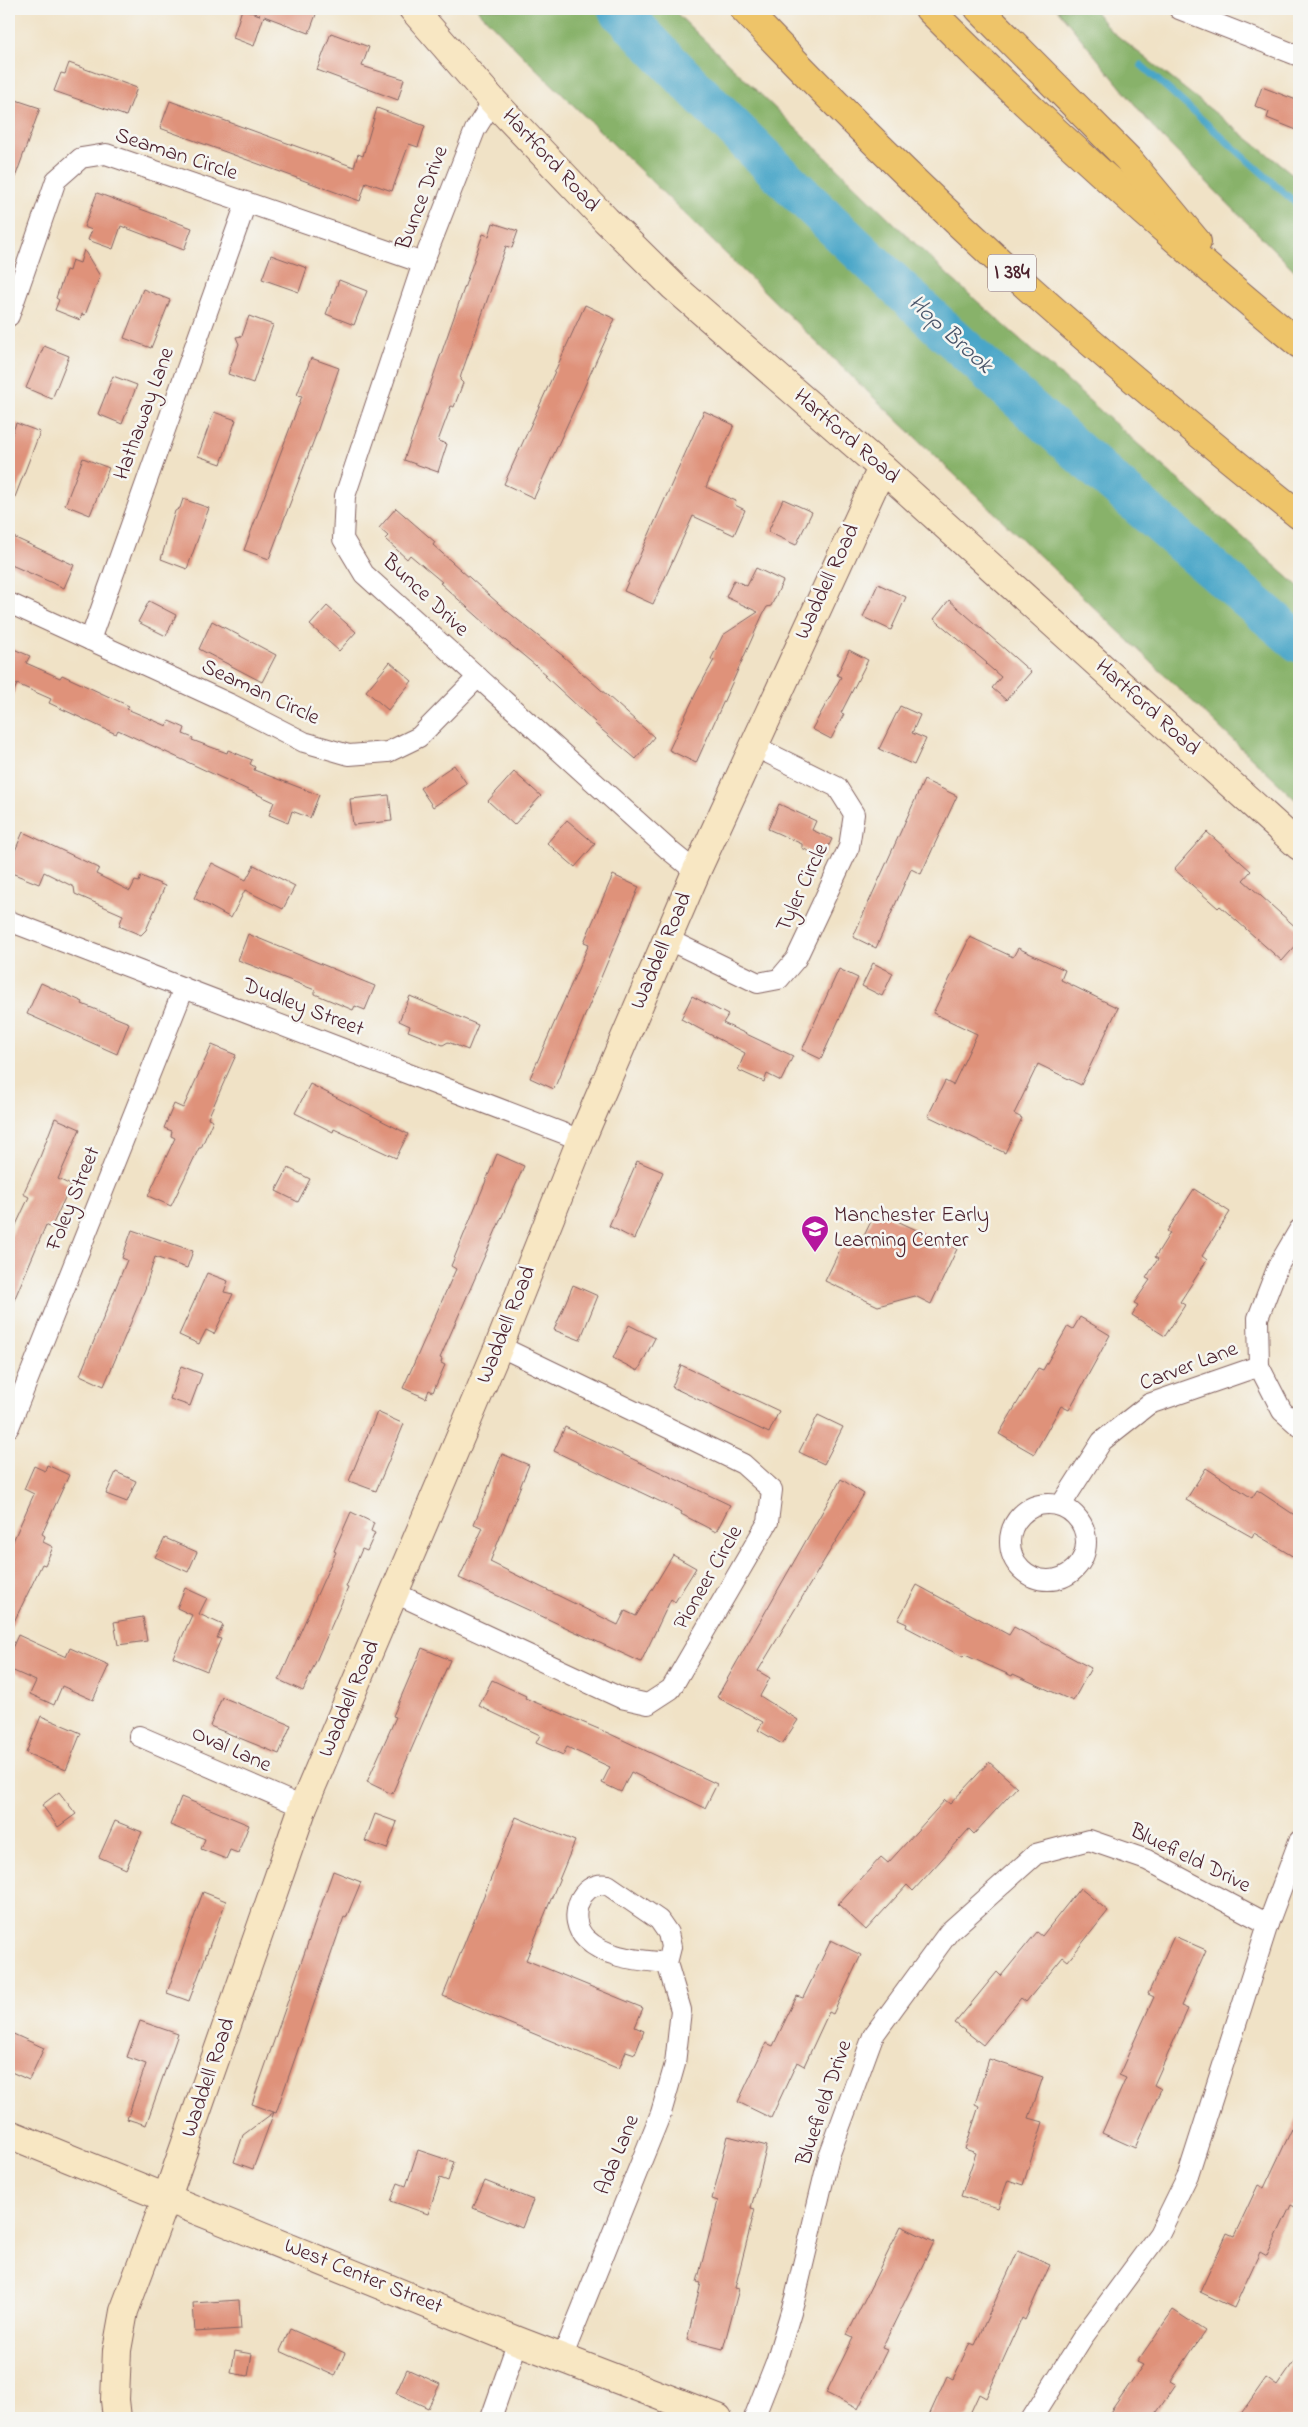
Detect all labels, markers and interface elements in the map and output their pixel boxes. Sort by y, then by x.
street label: Hartford Road [493,102,607,220]
street label: Seaman Circle [111,120,242,190]
street label: Bunce Drive [388,141,458,256]
road number: I 384 [988,254,1036,292]
water label: Hop Brook [900,287,1001,384]
street label: Hathaway Lane [106,343,185,485]
street label: Hartford Road [786,382,906,492]
street label: Waddell Road [787,519,869,645]
street label: Bunce Drive [373,546,476,645]
street label: Seaman Circle [196,652,325,734]
street label: Hartford Road [1087,652,1207,764]
street label: Tyler Circle [768,838,839,938]
street label: Waddell Road [623,888,701,1014]
street label: Dudley Street [236,970,369,1047]
street label: Foley Street [38,1142,111,1257]
place label: Manchester Early Learning Center [834,1200,989,1258]
school or university icon: Manchester Early Learning Center [800,1214,830,1253]
street label: Waddell Road [469,1261,545,1389]
street label: Carver Lane [1135,1334,1243,1400]
street label: Pioneer Circle [666,1520,752,1636]
street label: Waddell Road [311,1636,389,1762]
street label: Oval Lane [186,1718,276,1782]
street label: Bluefield Drive [1123,1815,1256,1902]
street label: Waddell Road [174,2014,244,2142]
street label: Bluefield Drive [788,2036,862,2171]
street label: Ada Lane [587,2110,649,2200]
street label: West Center Street [279,2231,448,2324]

